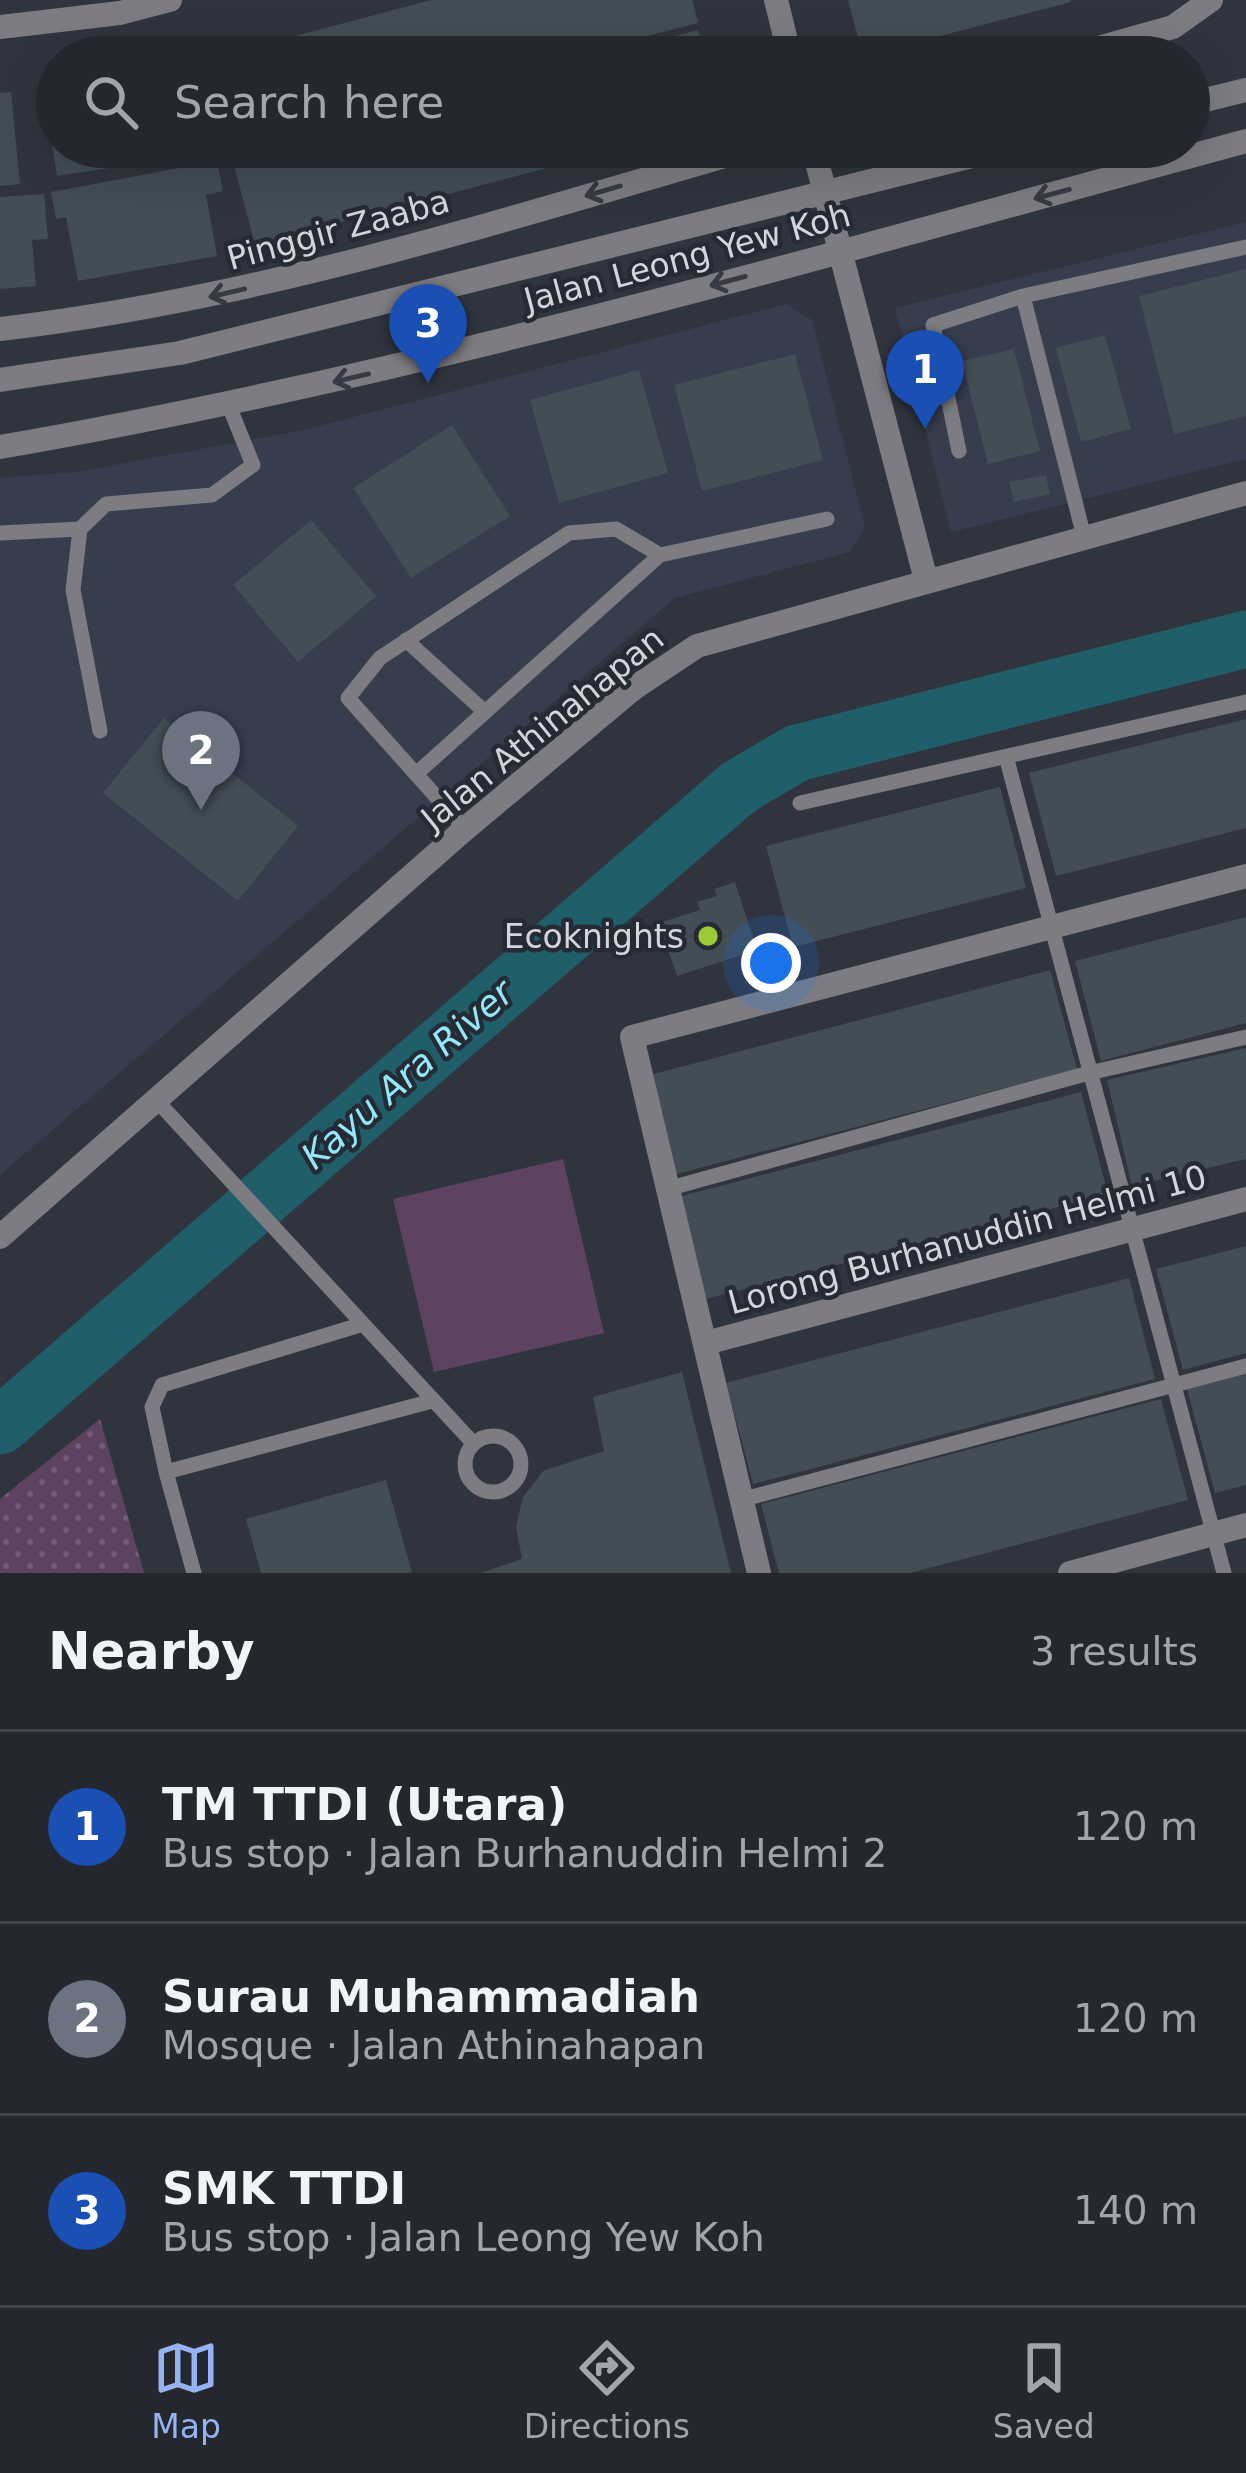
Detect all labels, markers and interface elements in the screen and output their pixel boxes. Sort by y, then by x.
search box [36,36,1210,168]
icon: search [78,69,144,135]
text: Search here [174,76,444,129]
street label: Pinggir Zaaba [223,181,454,278]
one-way arrow [585,181,623,203]
one-way arrow [1034,184,1072,206]
street label: Jalan Leong Yew Koh [518,195,854,320]
one-way arrow [710,271,748,293]
one-way arrow [208,282,246,305]
pin: 3 [389,284,467,383]
pin: 1 [886,330,964,429]
one-way arrow [332,367,370,390]
street label: Jalan Athinahapan [412,619,671,839]
pin: 2 [162,711,240,810]
place label: Ecoknights [504,917,684,956]
marker: Ecoknights [695,923,721,949]
your location [741,933,801,993]
water label: Kayu Ara River [293,970,523,1177]
street label: Lorong Burhanuddin Helmi 10 [724,1157,1210,1322]
text: Nearby [48,1622,255,1681]
text: 3 results [1030,1629,1198,1674]
text: TM TTDI (Utara) [162,1778,567,1831]
text: 1 [73,1804,101,1849]
text: 120 m [1073,1804,1198,1849]
text: Bus stop · Jalan Burhanuddin Helmi 2 [162,1831,887,1876]
text: Surau Muhammadiah [162,1970,700,2023]
text: 2 [73,1996,101,2041]
text: 120 m [1073,1996,1198,2041]
text: Mosque · Jalan Athinahapan [162,2023,705,2068]
text: SMK TTDI [162,2162,406,2215]
text: 3 [73,2188,101,2233]
text: 140 m [1073,2188,1198,2233]
text: Bus stop · Jalan Leong Yew Koh [162,2215,765,2260]
tab: Map [151,2335,221,2446]
tab: Directions [524,2335,690,2446]
tab: Saved [993,2335,1095,2446]

